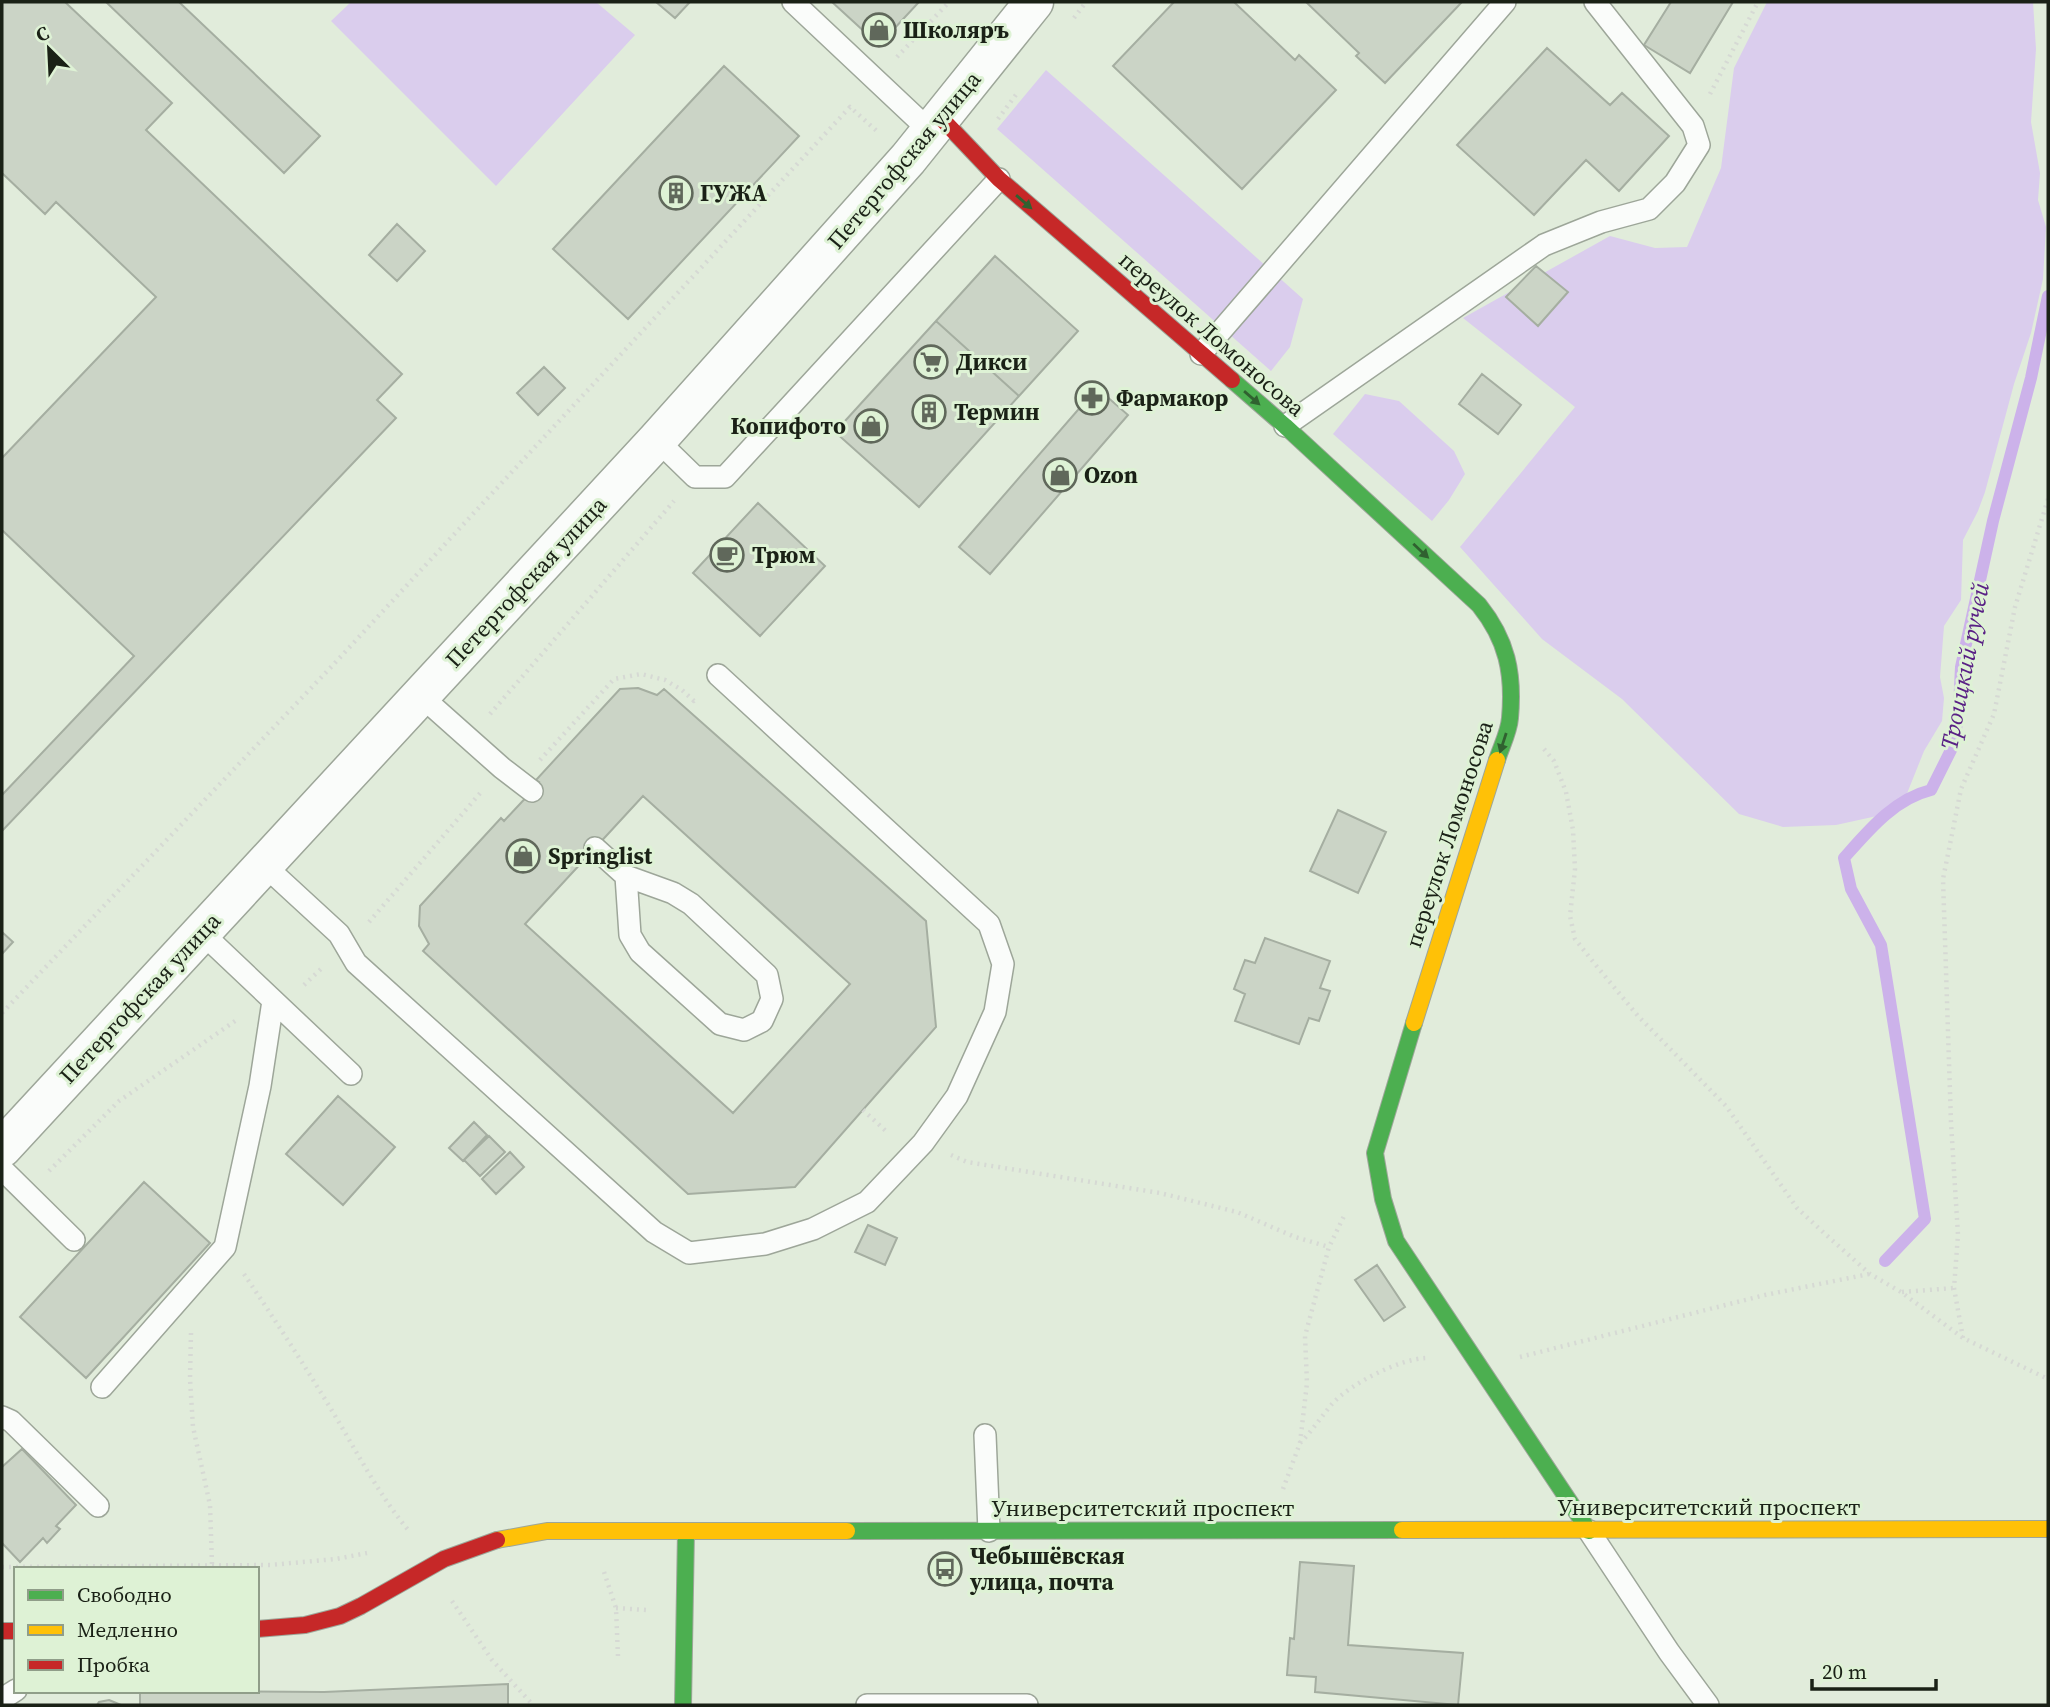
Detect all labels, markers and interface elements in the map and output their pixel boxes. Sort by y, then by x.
shop icon: Школяръ [860,11,898,49]
north arrow [14,14,84,84]
place label: Школяръ [903,14,1009,46]
text: С [31,19,53,48]
street label: Петергофская улица [820,64,988,256]
building icon: ГУЖА [657,174,695,212]
place label: ГУЖА [700,177,767,209]
one-way arrow [1016,194,1033,209]
street label: переулок Ломоносова [1112,244,1312,424]
supermarket icon: Дикси [912,343,950,381]
place label: Дикси [956,346,1027,378]
pharmacy icon: Фармакор [1073,379,1111,417]
place label: Фармакор [1116,382,1228,414]
one-way arrow [1244,390,1261,405]
building icon: Термин [910,393,948,431]
place label: Термин [954,396,1040,428]
shop icon: Копифото [852,407,890,445]
place label: Копифото [730,410,846,442]
shop icon: Ozon [1041,456,1079,494]
place label: Ozon [1084,459,1138,491]
street label: Петергофская улица [438,489,614,675]
cafe icon: Трюм [708,536,746,574]
place label: Трюм [752,539,815,571]
one-way arrow [1412,543,1429,559]
water label: Троицкий ручей [1932,579,1997,752]
street label: переулок Ломоносова [1397,716,1501,952]
one-way arrow [1497,733,1507,754]
shop icon: Springlist [504,837,542,875]
place label: Springlist [548,840,653,872]
street label: Петергофская улица [52,905,228,1091]
street label: Университетский проспект [1557,1491,1861,1523]
street label: Университетский проспект [991,1492,1295,1524]
place label: Чебышёвская улица, почта [969,1540,1125,1598]
bus stop icon: Чебышёвская улица, почта [926,1550,964,1588]
legend [14,1567,259,1693]
text: Свободно [77,1580,172,1609]
text: Медленно [77,1615,178,1644]
scale bar [1812,1648,1936,1692]
text: Пробка [77,1650,150,1679]
text: 20 m [1822,1657,1867,1686]

